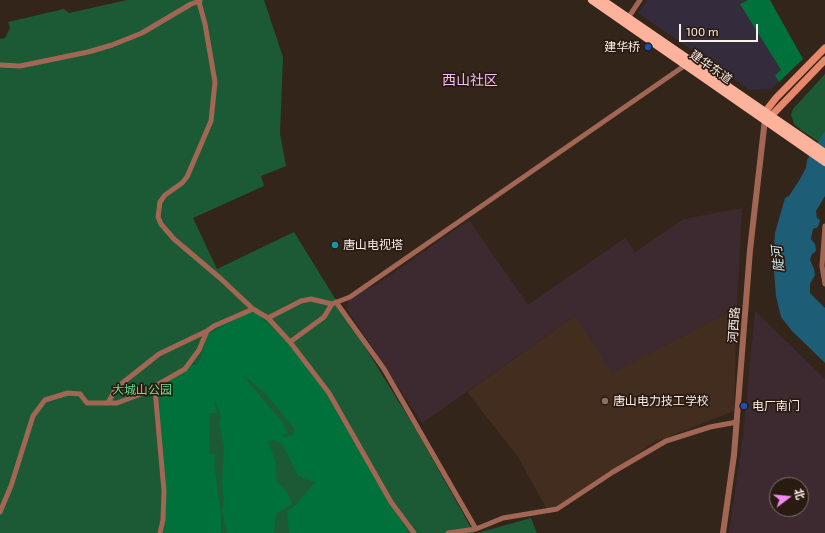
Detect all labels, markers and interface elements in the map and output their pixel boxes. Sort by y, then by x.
scale bar [681,16,760,42]
text: 100 m [686,24,718,38]
place label: 建华桥 [604,40,640,54]
marker: 建华桥 [643,42,653,52]
street label: 建华东道 [687,47,735,87]
district label: 西山社区 [442,72,498,88]
place label: 唐山电视塔 [343,238,403,252]
marker: 唐山电视塔 [330,240,340,250]
water label: 陡河 [769,245,787,273]
street label: 河西路 [726,307,742,343]
park label: 大城山公园 [112,383,172,397]
place label: 唐山电力技工学校 [613,394,709,408]
marker: 唐山电力技工学校 [600,396,610,406]
place label: 电厂南门 [752,399,800,413]
marker: 电厂南门 [739,401,749,411]
north arrow [769,477,809,517]
text: 北 [792,487,808,501]

